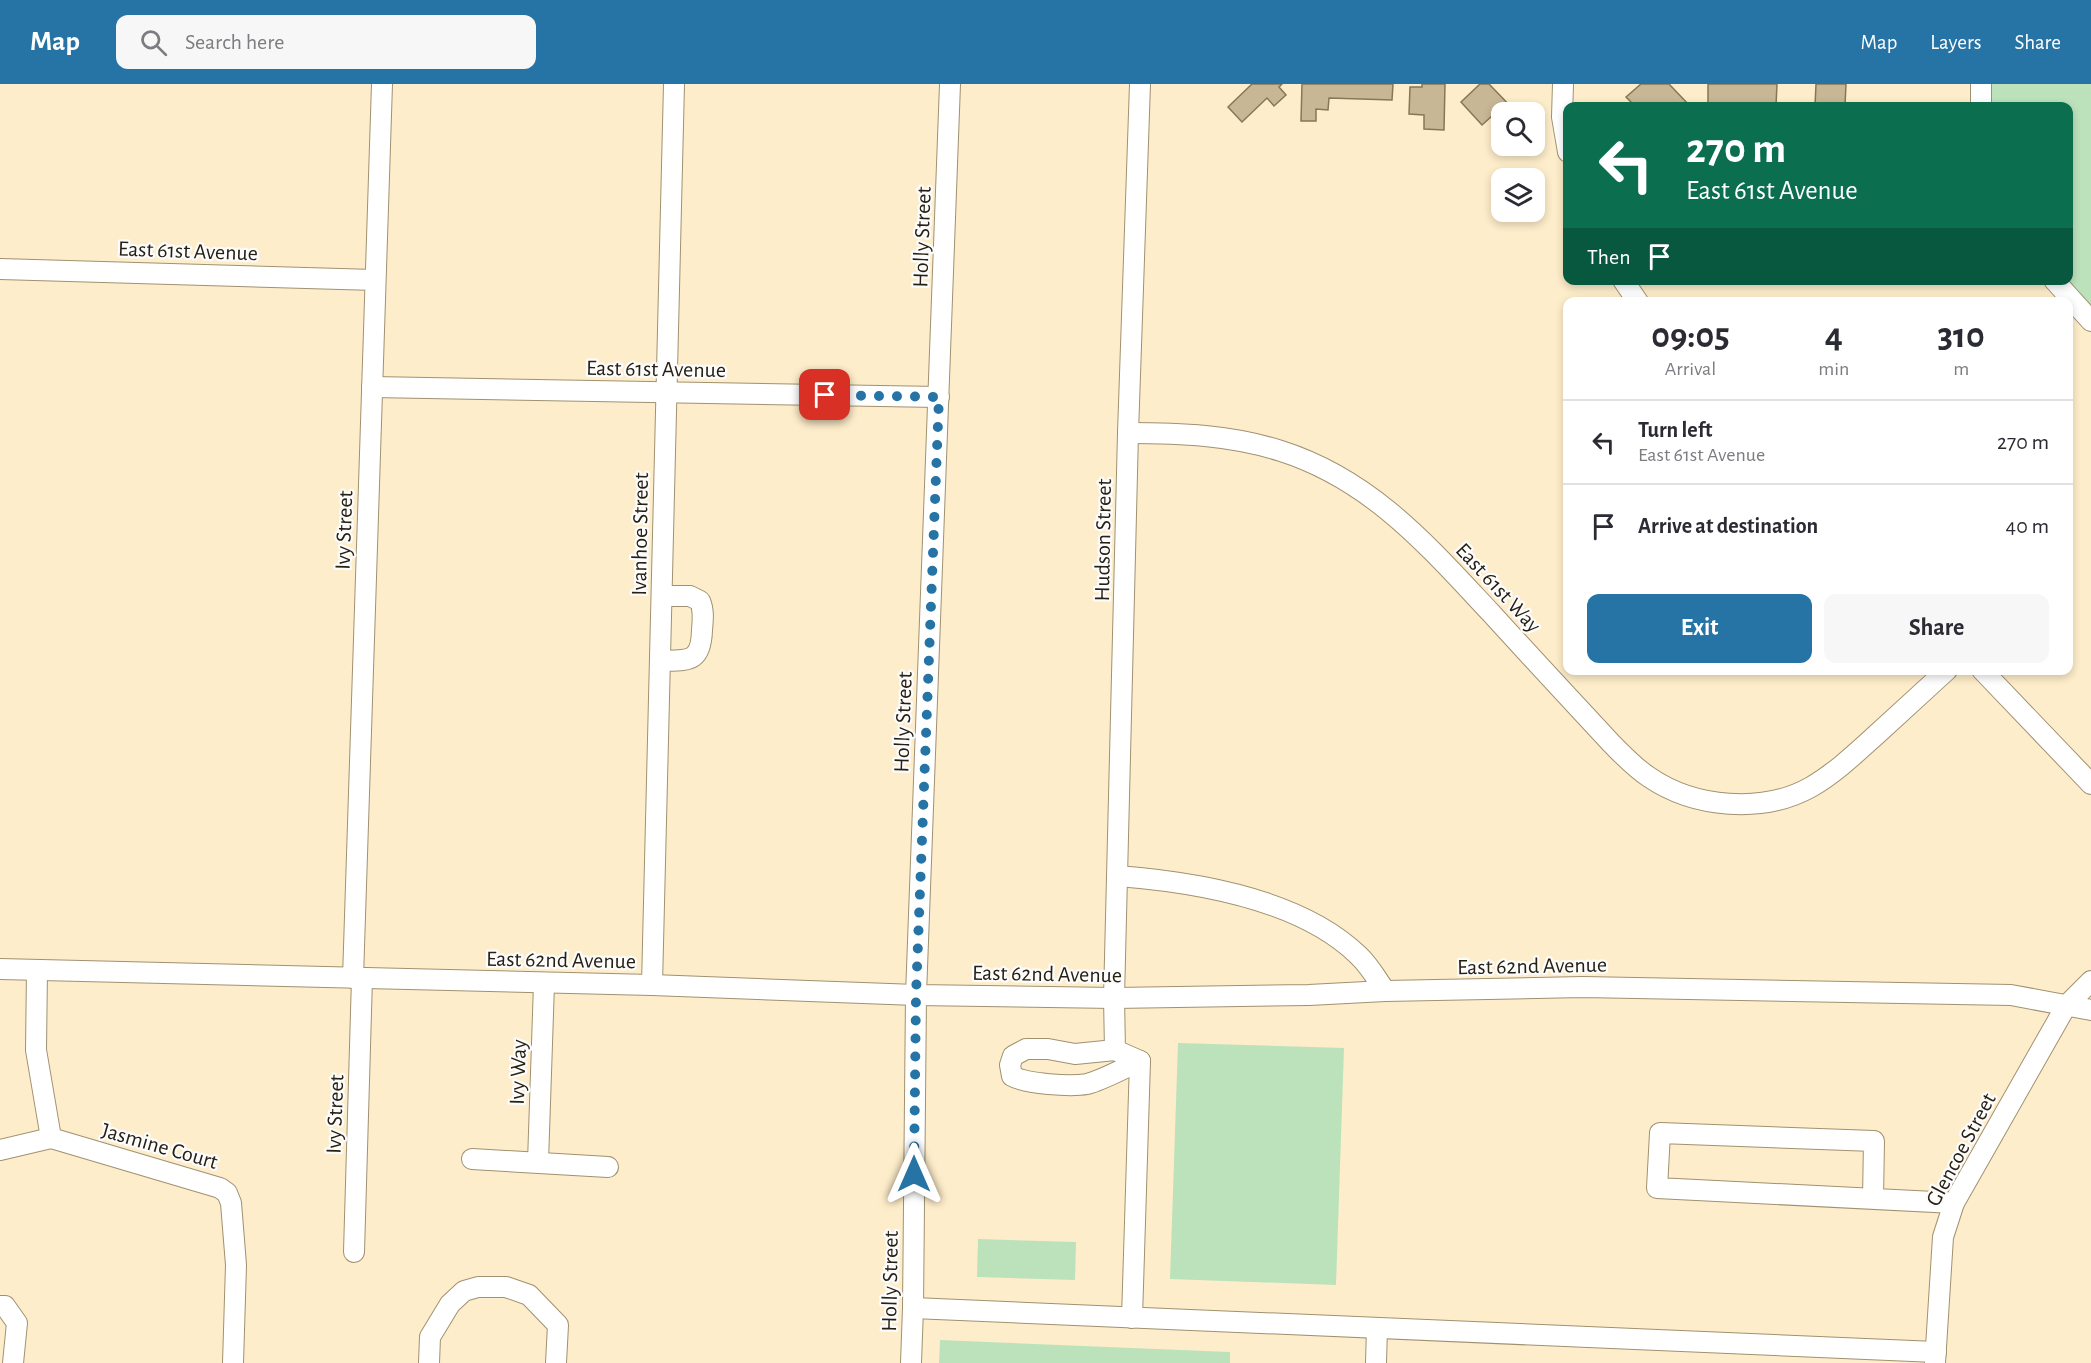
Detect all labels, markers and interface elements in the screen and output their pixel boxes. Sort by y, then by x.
search box [116,15,536,69]
icon: search [137,26,170,59]
text: Map [30,28,80,56]
text: Search here [185,31,284,53]
text: Map [1861,32,1897,53]
text: Layers [1930,32,1981,53]
text: Share [2014,32,2061,53]
map controls [1491,102,1545,222]
button: search [1491,102,1545,156]
icon: left [1587,126,1665,204]
text: 270 m [1686,128,1786,170]
button: layers [1491,168,1545,222]
text: East 61st Avenue [1686,177,1858,204]
street label: Holly Street [909,186,935,288]
street label: East 61st Avenue [118,238,258,264]
icon: arrive [1643,240,1676,273]
text: Then [1587,246,1631,268]
text: 09:05 [1651,318,1730,354]
text: 4 [1825,318,1843,354]
text: 310 [1938,318,1985,354]
street label: East 61st Avenue [586,357,726,381]
text: Arrival [1665,359,1716,379]
text: min [1818,359,1849,379]
text: m [1953,359,1969,379]
pin [799,369,850,420]
icon: arrive [808,378,841,411]
text: Turn left [1638,419,1712,441]
icon: left [1587,426,1620,459]
text: 270 m [1997,431,2049,453]
text: East 61st Avenue [1638,445,1765,465]
street label: Ivanhoe Street [628,472,652,596]
street label: Hudson Street [1091,478,1115,602]
street label: Ivy Street [332,490,356,570]
icon: arrive [1587,510,1620,543]
text: Arrive at destination [1638,515,1818,537]
text: 40 m [2006,515,2049,537]
street label: East 61st Way [1452,539,1545,637]
button: Exit [1587,594,1812,663]
button: Share [1824,594,2049,663]
street label: Holly Street [890,671,916,773]
street label: East 62nd Avenue [486,948,636,972]
street label: East 62nd Avenue [1457,954,1607,978]
street label: East 62nd Avenue [972,962,1122,986]
street label: Ivy Way [506,1038,530,1105]
street label: Ivy Street [323,1074,347,1154]
street label: Glencoe Street [1922,1089,2000,1210]
street label: Jasmine Court [99,1119,220,1173]
position arrow [882,1142,946,1206]
street label: Holly Street [878,1230,902,1332]

